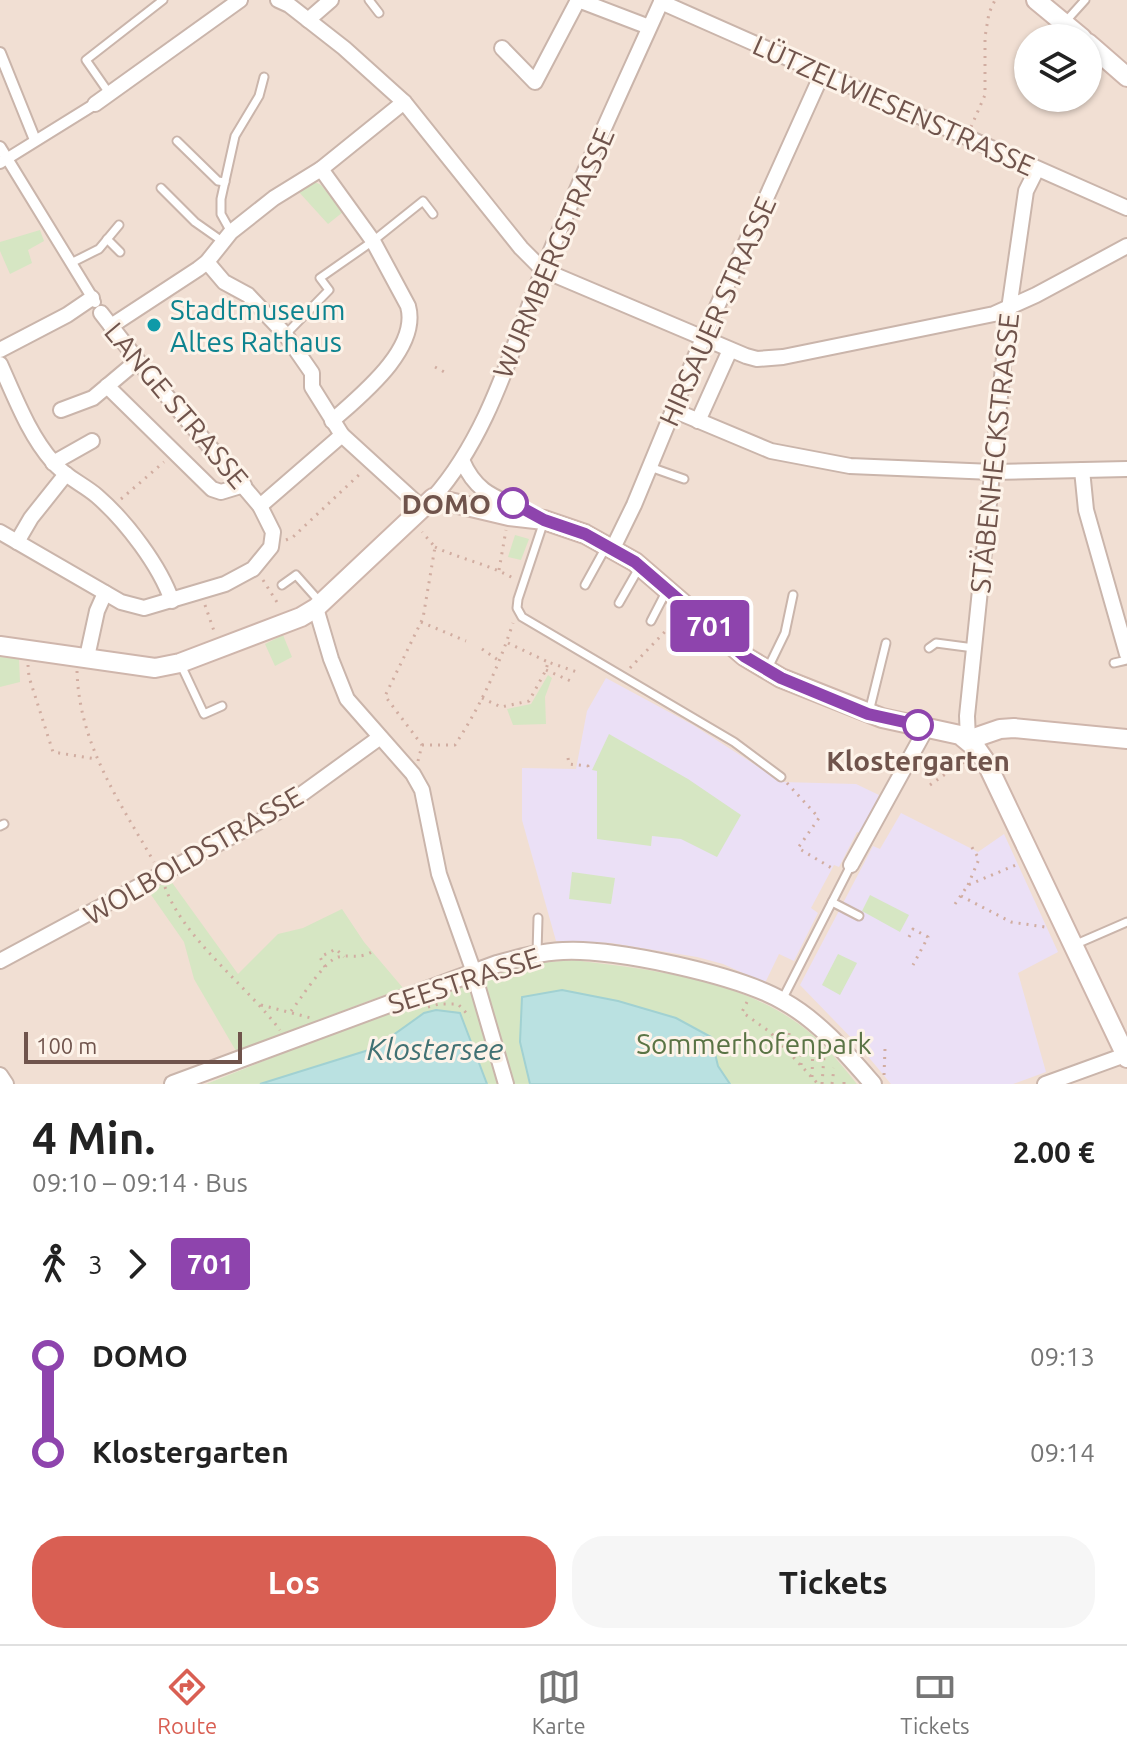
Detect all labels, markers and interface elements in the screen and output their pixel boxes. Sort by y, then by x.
map controls [1014,24,1102,112]
button: layers [1014,24,1102,112]
street label: LÜTZELWIESENSTRASSE [748,29,1040,181]
street label: WURMBERGSTRASSE [486,123,620,383]
street label: HIRSAUER STRASSE [652,191,782,431]
place label: Stadtmuseum Altes Rathaus [170,294,345,357]
street label: STÄBENHECKSTRASSE [964,311,1024,595]
street label: LANGE STRASSE [99,316,255,494]
marker: Stadtmuseum Altes Rathaus [145,316,163,334]
place label: DOMO [402,488,491,519]
marker: DOMO [498,488,528,518]
line badge: 701 [664,600,756,652]
text: 701 [686,610,734,641]
marker: Klostergarten [903,710,933,740]
place label: Klostergarten [826,745,1010,776]
street label: WOLBOLDSTRASSE [78,780,308,930]
street label: SEESTRASSE [384,941,544,1019]
scale bar [24,1028,242,1064]
park label: Sommerhofenpark [636,1028,872,1059]
water label: Klostersee [367,1032,503,1066]
text: 100 m [36,1033,97,1058]
text: 4 Min. [32,1113,155,1162]
text: 2.00 € [1013,1135,1095,1169]
text: 09:10 – 09:14 · Bus [32,1168,248,1197]
icon: walk [32,1242,76,1286]
icon: forward [115,1242,159,1286]
text: 701 [187,1248,234,1279]
text: 3 [88,1250,103,1279]
text: DOMO [92,1339,188,1373]
text: 09:13 [1030,1342,1095,1371]
text: Klostergarten [92,1435,289,1469]
text: 09:14 [1030,1438,1095,1467]
button: Los [32,1536,556,1628]
button: Tickets [572,1536,1095,1628]
tab: Route [157,1665,217,1738]
tab: Karte [532,1665,586,1738]
tab: Tickets [900,1665,970,1738]

